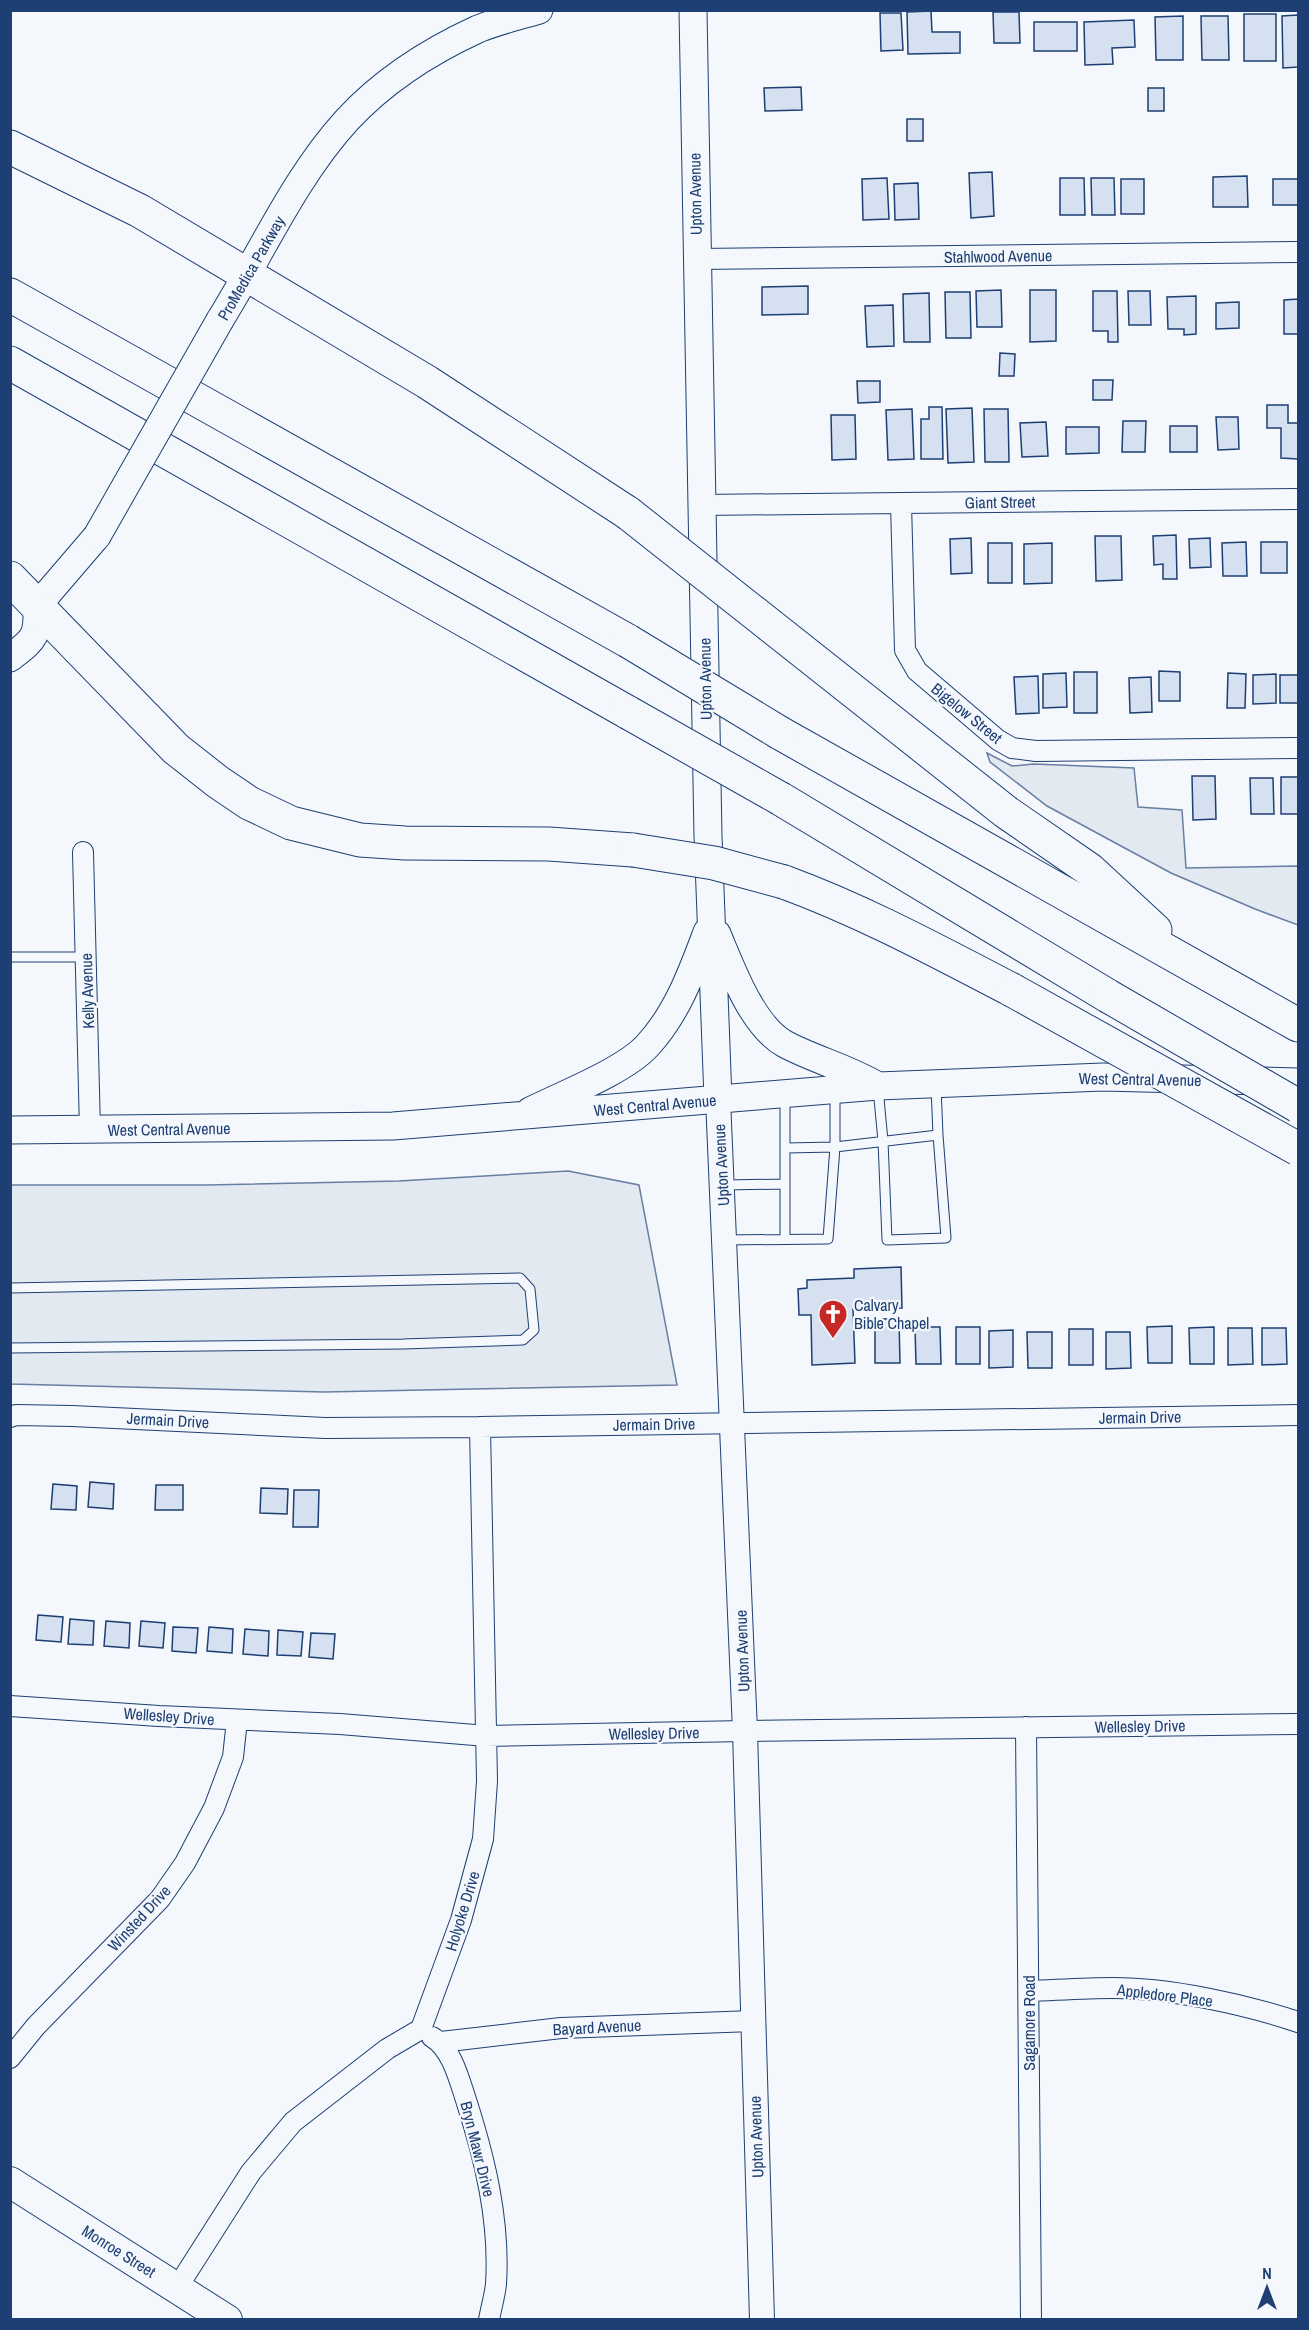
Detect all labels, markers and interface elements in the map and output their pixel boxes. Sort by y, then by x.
street label: Upton Avenue [683,153,707,235]
street label: ProMedica Parkway [212,211,290,324]
street label: Stahlwood Avenue [944,244,1052,268]
street label: Giant Street [964,490,1036,514]
street label: Upton Avenue [693,638,717,720]
street label: Bigelow Street [927,678,1007,749]
street label: Kelly Avenue [75,953,99,1029]
street label: West Central Avenue [1078,1067,1202,1091]
street label: West Central Avenue [593,1089,717,1121]
street label: West Central Avenue [107,1117,231,1141]
street label: Upton Avenue [708,1123,734,1207]
place label: Calvary Bible Chapel [854,1294,929,1334]
church icon: Calvary Bible Chapel [817,1298,849,1340]
street label: Jermain Drive [1099,1405,1181,1429]
street label: Jermain Drive [126,1407,210,1433]
street label: Jermain Drive [613,1412,695,1436]
street label: Upton Avenue [730,1610,754,1692]
street label: Wellesley Drive [123,1702,215,1730]
street label: Wellesley Drive [1094,1714,1186,1738]
street label: Wellesley Drive [608,1721,700,1745]
street label: Holyoke Drive [439,1868,485,1954]
street label: Winsted Drive [103,1880,175,1956]
street label: Sagamore Road [1018,1975,1040,2071]
street label: Appledore Place [1115,1978,1214,2012]
street label: Bayard Avenue [552,2014,642,2040]
street label: Upton Avenue [744,2096,768,2178]
street label: Bryn Mawr Drive [456,2099,500,2199]
street label: Monroe Street [78,2220,160,2283]
north arrow [1237,2258,1297,2318]
text: N [1262,2262,1272,2284]

